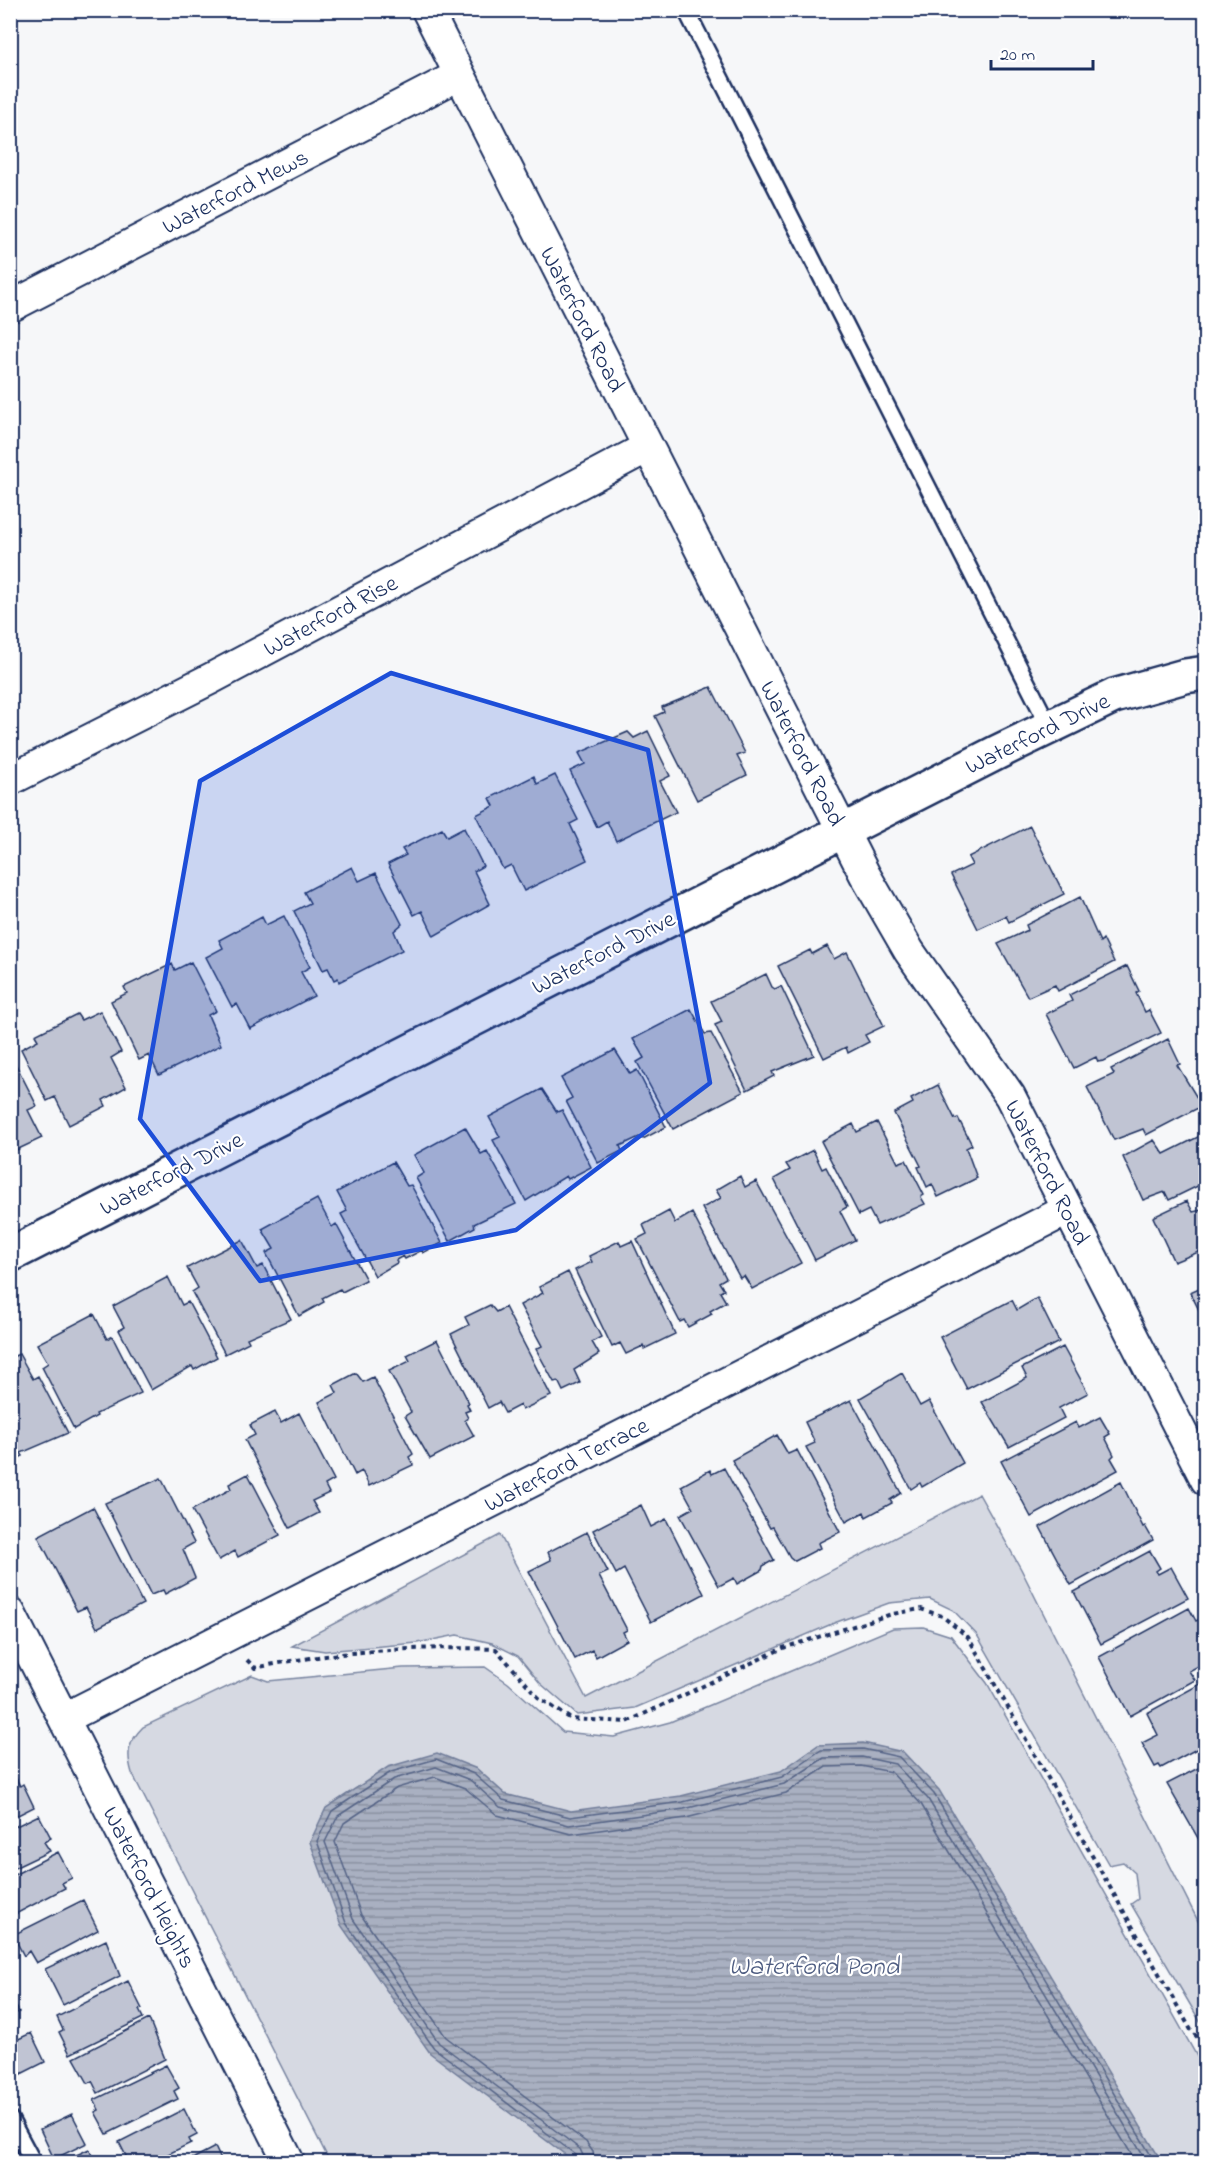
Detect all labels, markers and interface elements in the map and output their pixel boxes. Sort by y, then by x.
scale bar [991,33,1093,71]
text: 20 m [1000,43,1035,69]
street label: Waterford Mews [157,141,315,245]
street label: Waterford Road [529,241,633,399]
street label: Waterford Rise [258,567,405,667]
street label: Waterford Road [749,675,853,833]
street label: Waterford Drive [960,685,1117,785]
street label: Waterford Drive [526,903,682,1005]
street label: Waterford Road [994,1094,1098,1252]
street label: Waterford Drive [94,1124,250,1226]
street label: Waterford Terrace [479,1410,656,1523]
street label: Waterford Heights [92,1801,204,1975]
water label: Waterford Pond [729,1949,901,1987]

